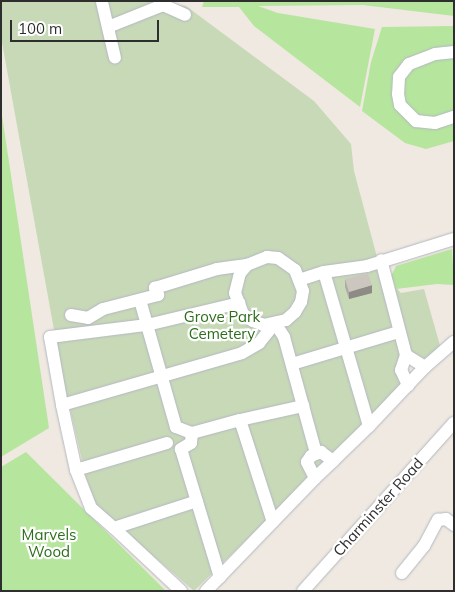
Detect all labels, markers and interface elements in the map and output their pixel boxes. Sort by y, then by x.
scale bar [12,10,161,42]
text: 100 m [18,19,62,38]
park label: Grove Park Cemetery [184,307,260,342]
street label: Charminster Road [329,454,427,560]
park label: Marvels Wood [22,525,76,560]

